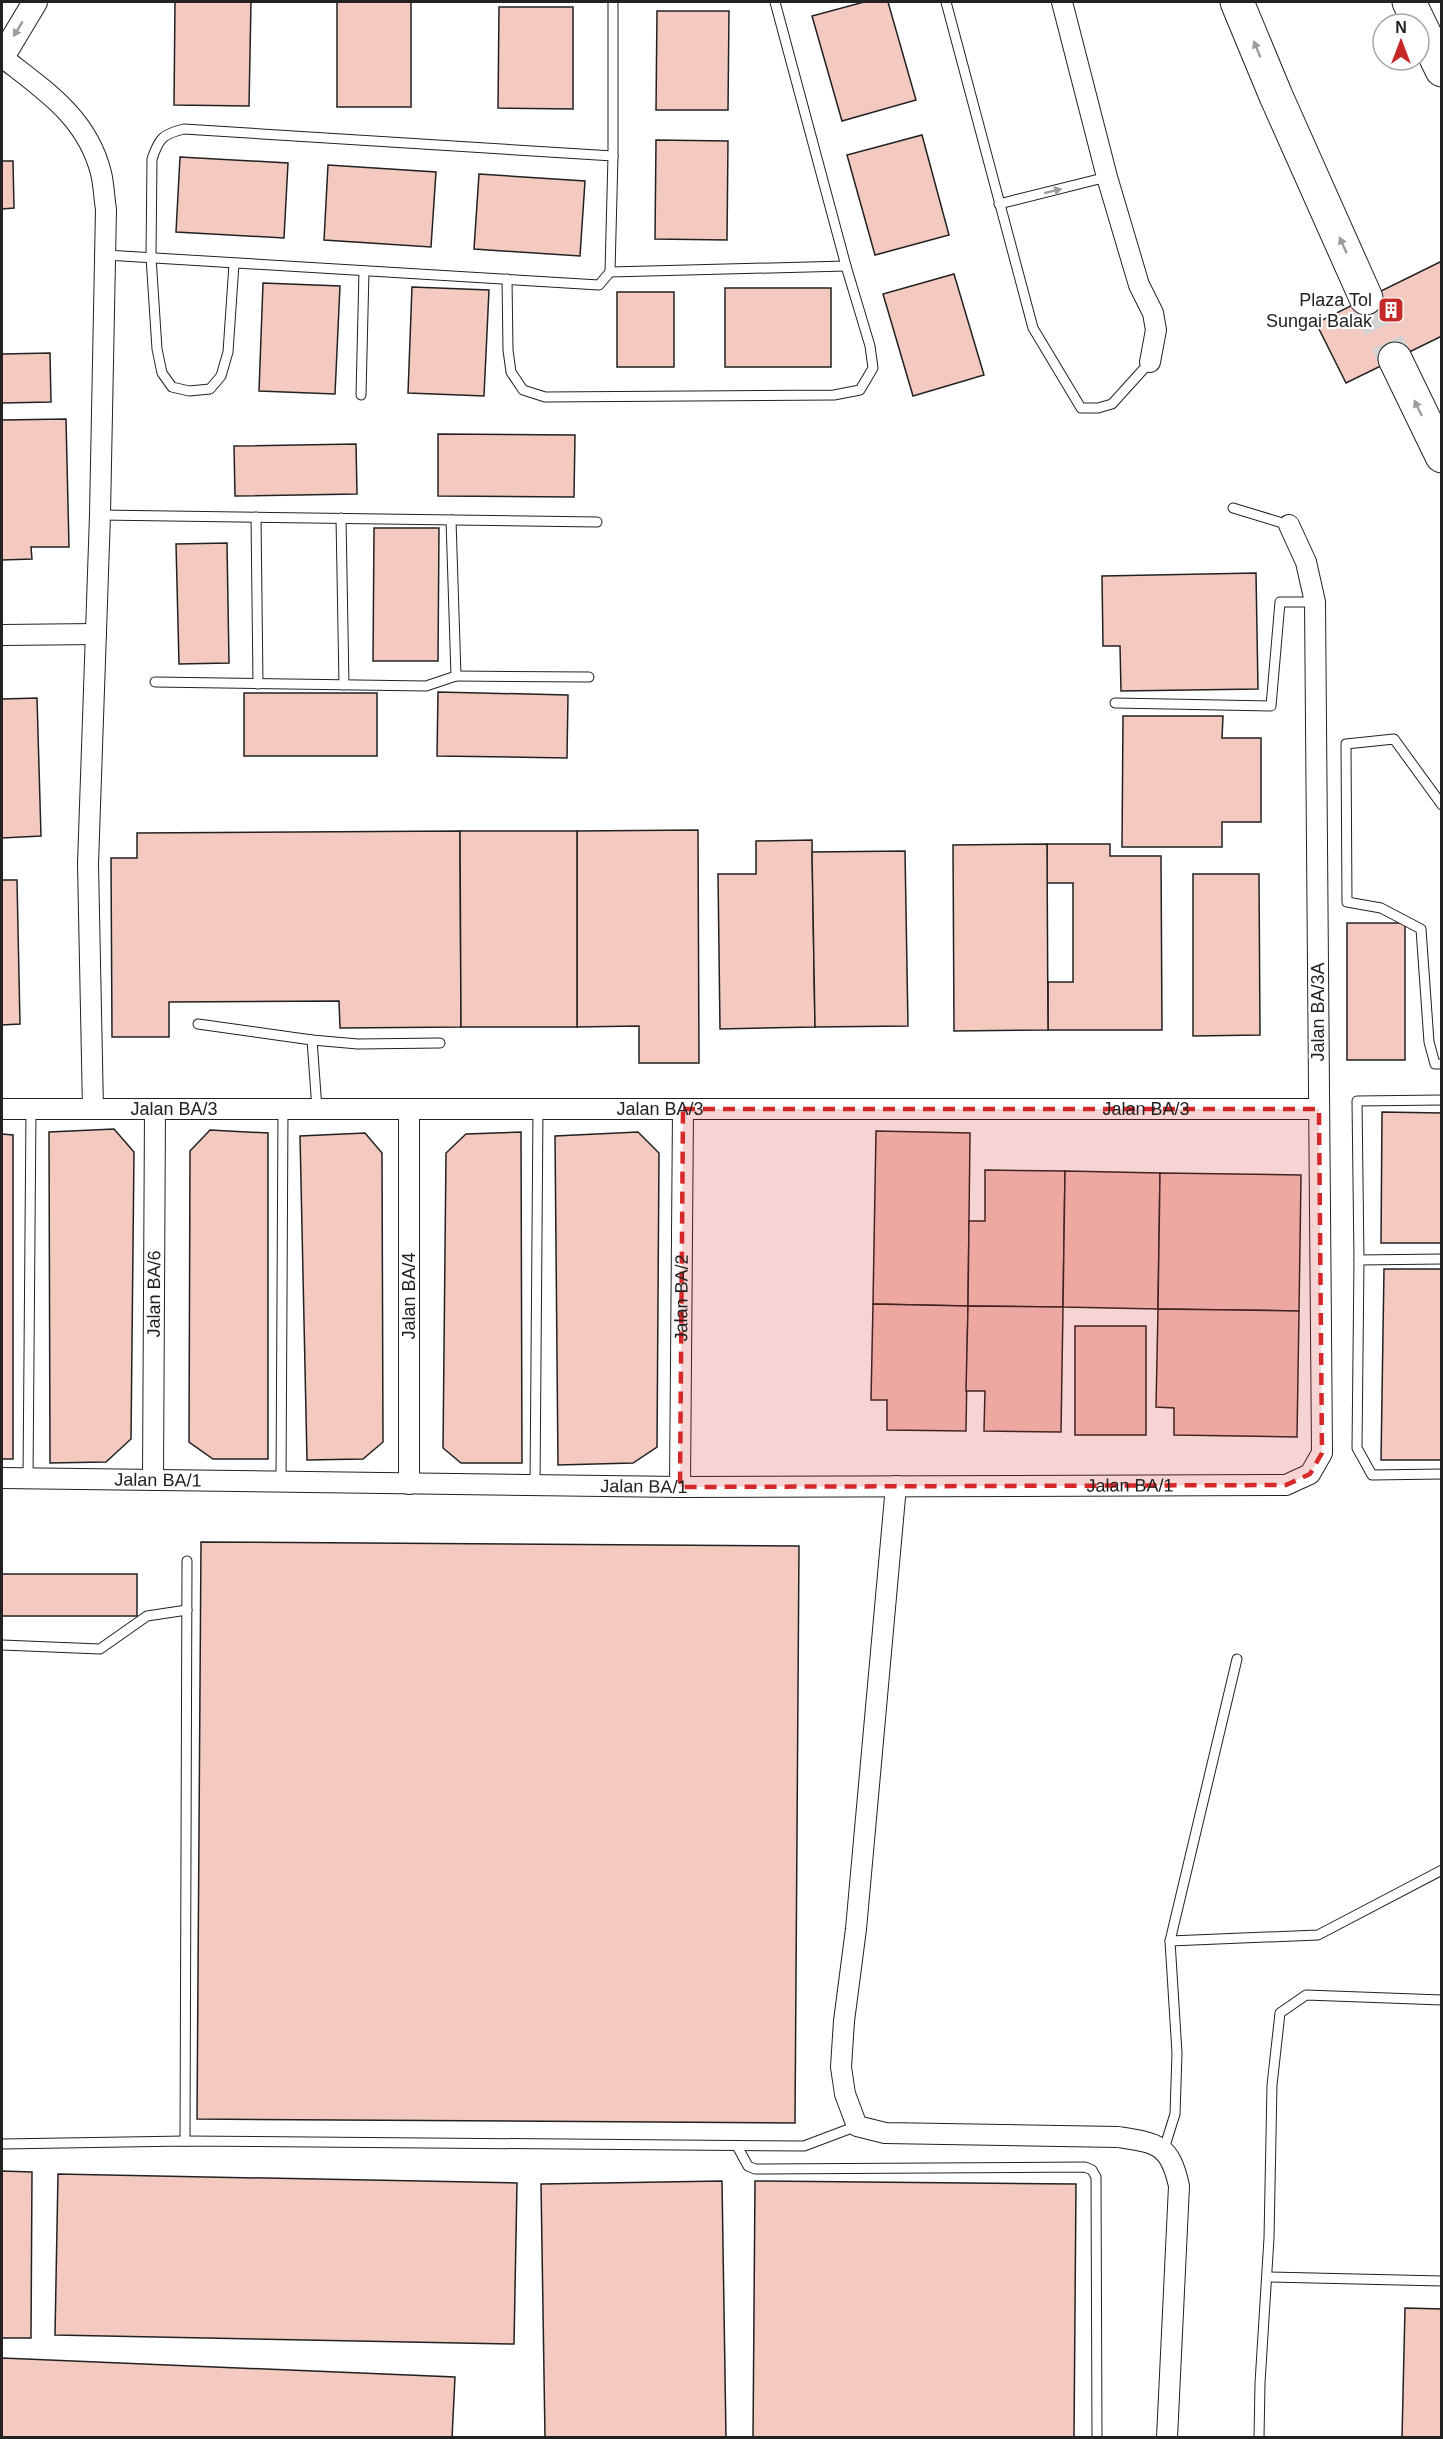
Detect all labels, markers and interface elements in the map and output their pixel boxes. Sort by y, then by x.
north arrow [1371,12,1431,72]
text: N [1395,19,1407,36]
one-way arrow [13,21,24,37]
one-way arrow [1252,39,1262,57]
one-way arrow [1044,185,1062,195]
one-way arrow [1338,236,1347,253]
place label: Plaza Tol Sungai Balak [1266,290,1373,331]
building icon: Plaza Tol Sungai Balak [1376,295,1406,325]
one-way arrow [1414,399,1423,416]
street label: Jalan BA/3A [1308,962,1328,1062]
street label: Jalan BA/3 [130,1099,218,1119]
street label: Jalan BA/3 [616,1099,704,1119]
street label: Jalan BA/3 [1102,1099,1190,1119]
street label: Jalan BA/6 [144,1250,164,1338]
street label: Jalan BA/4 [399,1252,419,1340]
street label: Jalan BA/2 [671,1254,692,1342]
street label: Jalan BA/1 [114,1469,202,1491]
street label: Jalan BA/1 [1086,1475,1174,1496]
street label: Jalan BA/1 [600,1476,688,1497]

